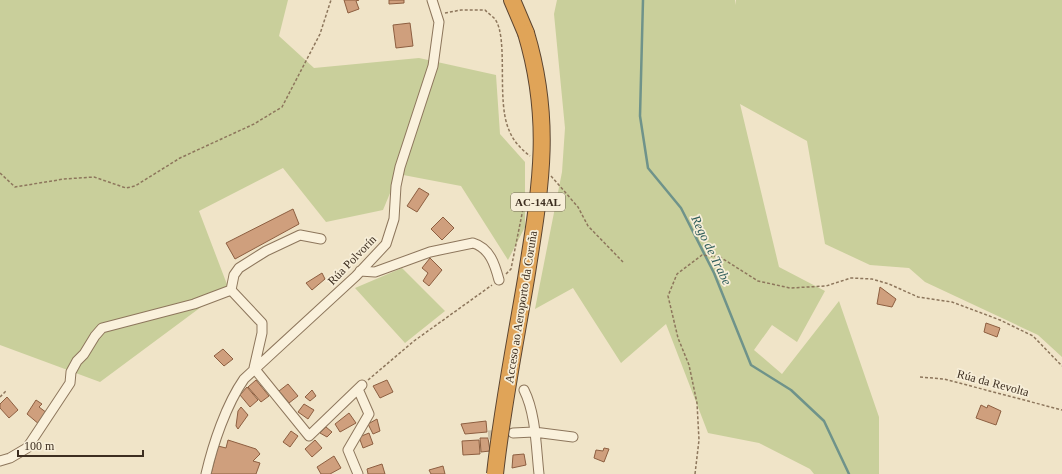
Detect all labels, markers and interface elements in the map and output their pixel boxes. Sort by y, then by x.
road number: AC-14AL [511,193,565,211]
water label: Rego de Trabe [688,212,735,288]
street label: Acceso ao Aeroporto da Coruña [502,229,540,384]
street label: Rúa Polvorín [325,232,379,288]
street label: Rúa da Revolta [955,367,1031,400]
scale bar [18,432,143,458]
text: 100 m [24,439,55,453]

